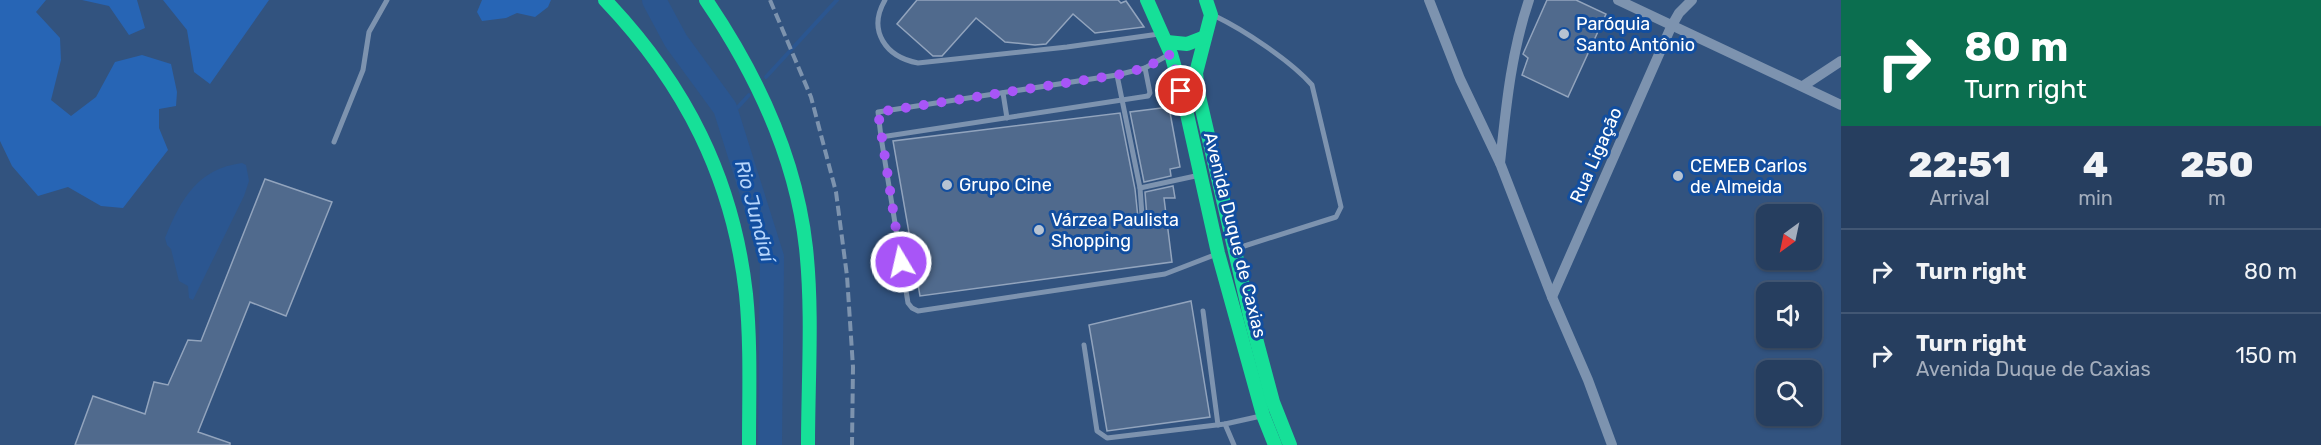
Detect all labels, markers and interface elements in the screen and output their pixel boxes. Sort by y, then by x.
place label: Paróquia Santo Antônio [1576,13,1695,56]
text: 80 m [1964,22,2068,72]
icon: right [1865,24,1943,102]
marker: Paróquia Santo Antônio [1557,27,1571,41]
pin [1155,65,1206,116]
text: Turn right [1964,73,2087,105]
icon: arrive [1164,74,1197,107]
street label: Rua Ligação [1565,104,1627,206]
street label: Avenida Duque de Caxias [1199,130,1271,340]
text: 22:51 [1908,143,2011,186]
text: 4 [2083,143,2108,186]
text: 250 [2180,143,2254,186]
place label: CEMEB Carlos de Almeida [1690,155,1807,198]
water label: Rio Jundiaí [730,157,781,268]
marker: CEMEB Carlos de Almeida [1671,169,1685,183]
place label: Grupo Cine [959,174,1052,196]
marker: Grupo Cine [940,178,954,192]
text: Arrival [1930,186,1990,210]
text: min [2078,186,2113,210]
text: m [2208,186,2226,210]
north arrow [1756,204,1822,270]
map controls [1756,204,1822,426]
place label: Várzea Paulista Shopping [1051,209,1179,252]
marker: Várzea Paulista Shopping [1032,223,1046,237]
position arrow [869,230,933,294]
icon: right [1865,255,1898,288]
text: Turn right [1916,258,2026,285]
text: 80 m [2244,258,2297,285]
button: sound [1756,282,1822,348]
text: Turn right [1916,330,2026,357]
icon: right [1865,339,1898,372]
text: 150 m [2236,342,2297,369]
text: Avenida Duque de Caxias [1916,357,2151,381]
button: search [1756,360,1822,426]

